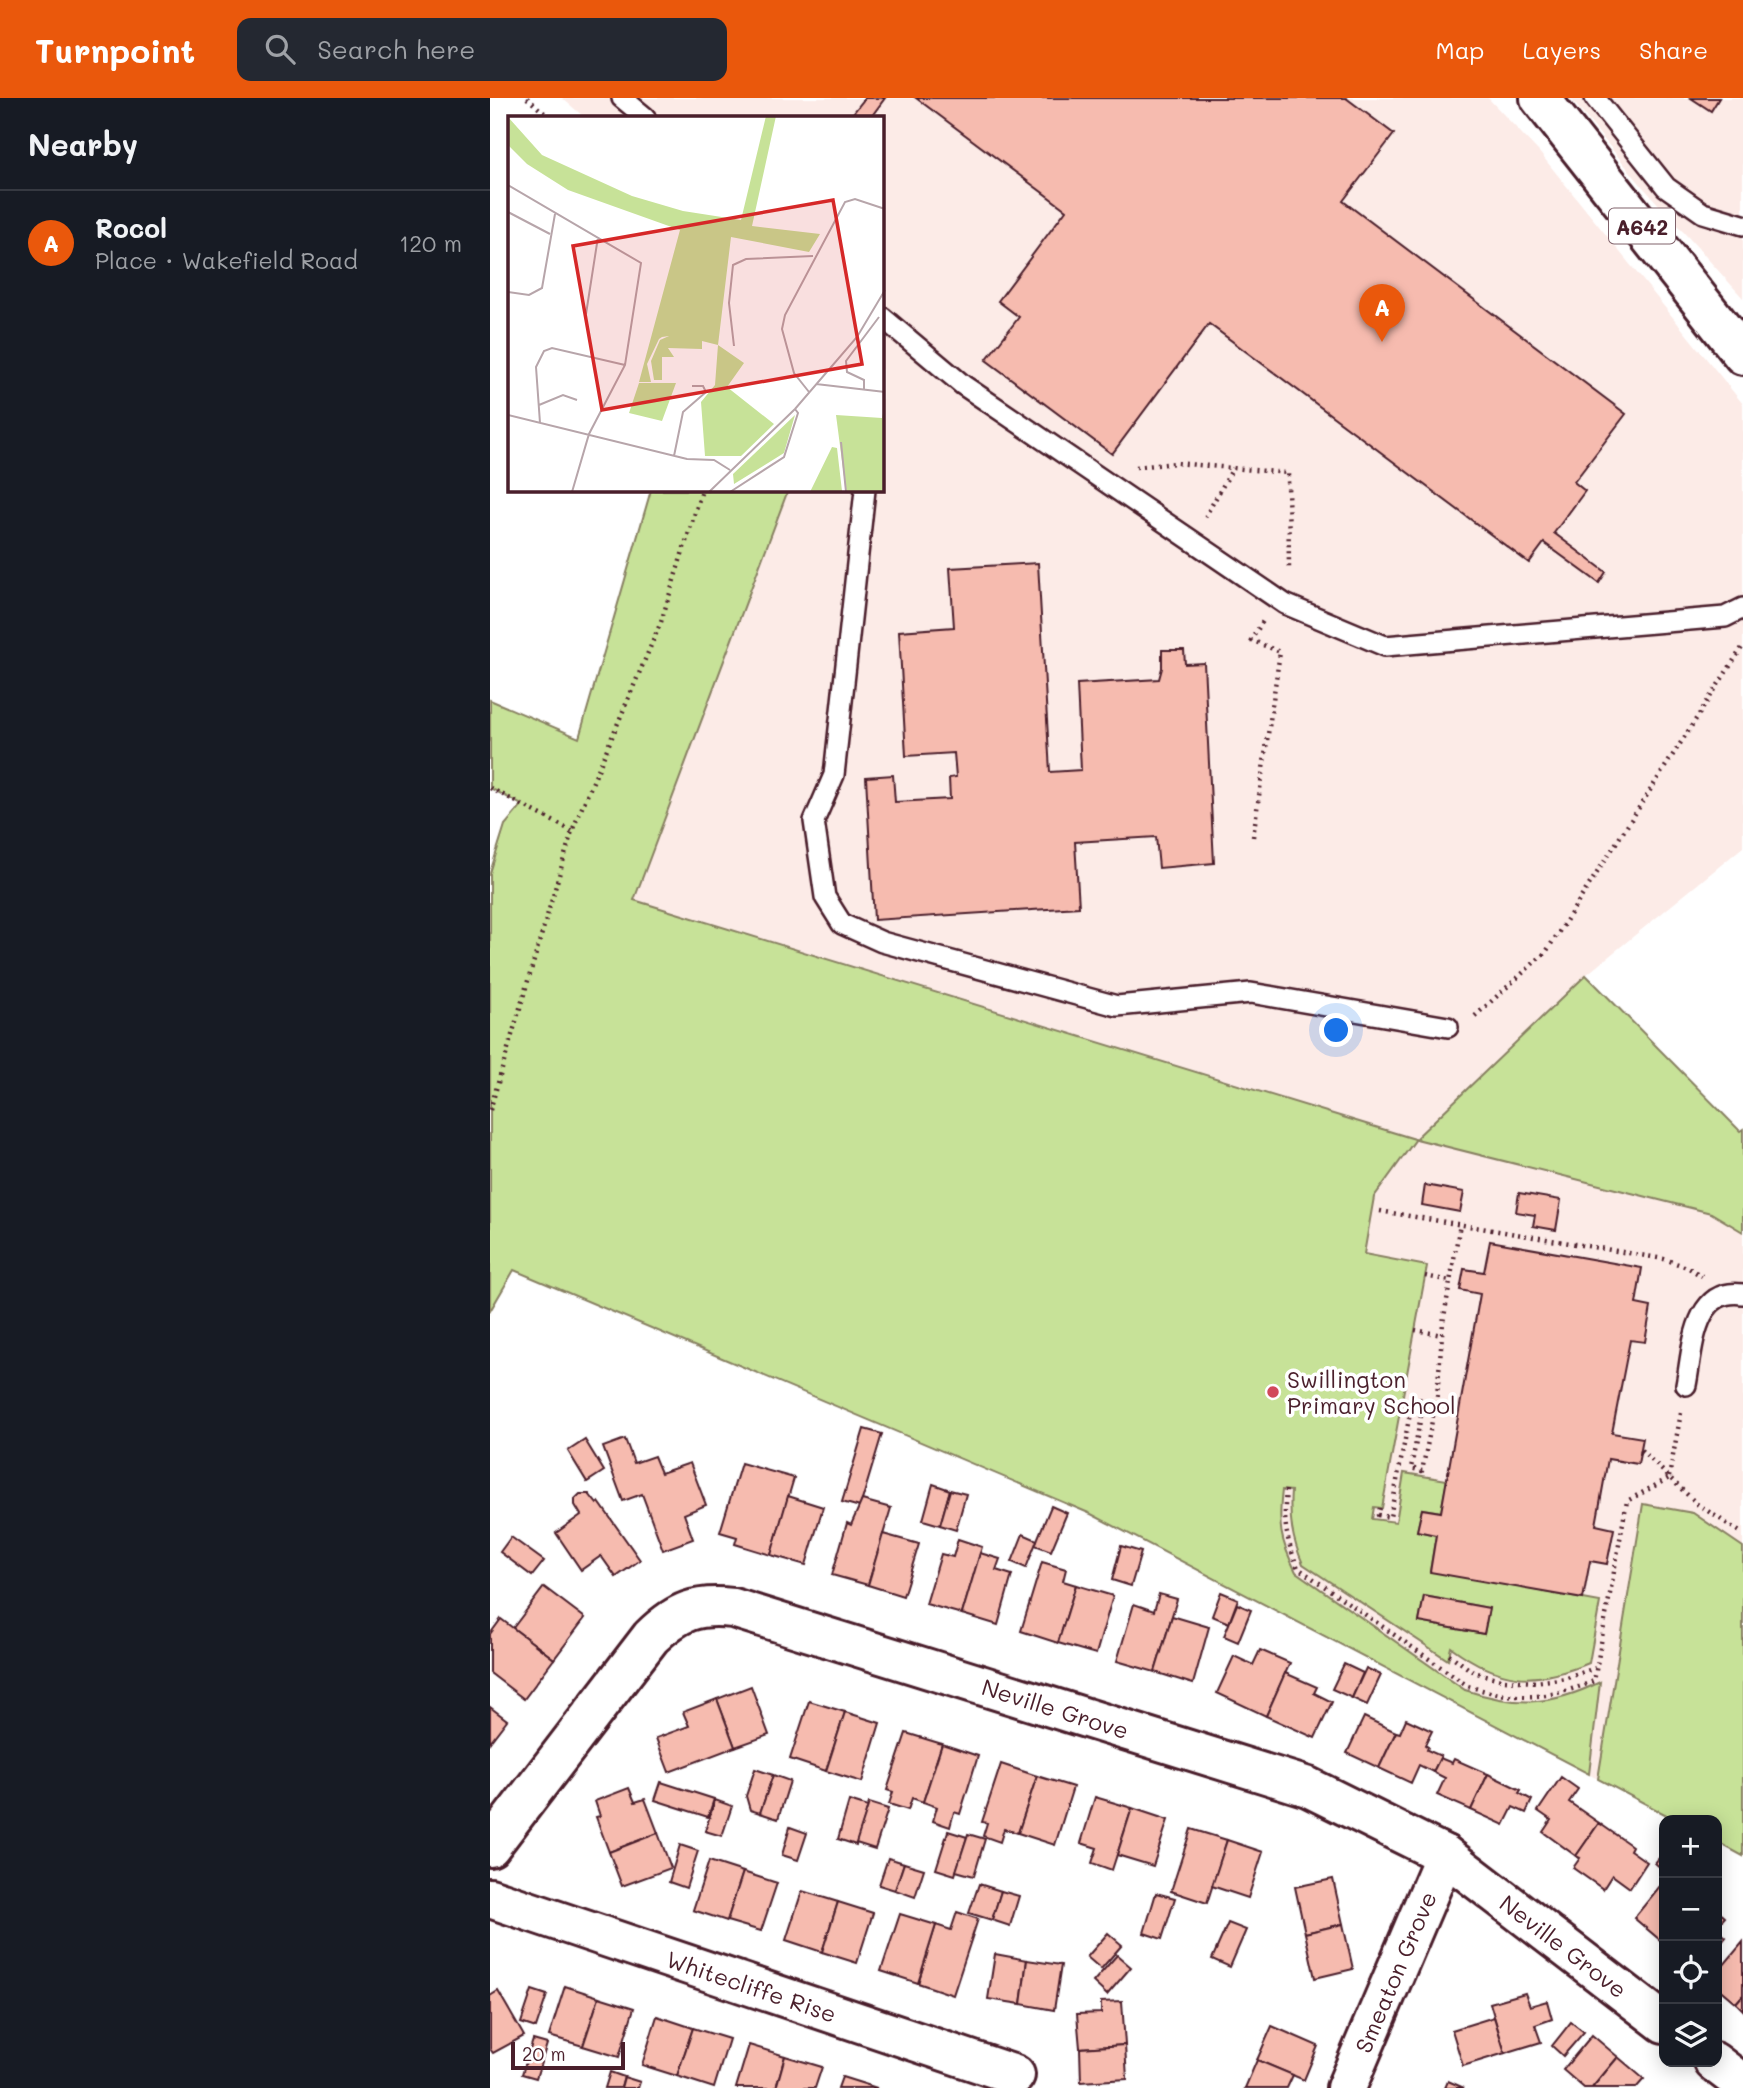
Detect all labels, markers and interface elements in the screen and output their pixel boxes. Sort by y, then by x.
search box [237,18,727,81]
text: Turnpoint [35,28,195,71]
icon: search [261,30,299,68]
text: Search here [317,32,475,66]
text: Map [1436,34,1484,65]
text: Layers [1522,34,1601,65]
text: Share [1639,34,1708,65]
inset map [508,116,884,492]
text: Nearby [28,124,138,164]
road number: A642 [1609,208,1675,244]
text: Rocol [95,211,167,245]
text: A [43,228,59,258]
text: 120 m [399,228,462,258]
text: Place · Wakefield Road [95,245,358,275]
pin: A [1359,284,1405,342]
your location [1319,1013,1353,1047]
place label: Swillington Primary School [1287,1364,1456,1420]
marker: Swillington Primary School [1265,1384,1281,1400]
street label: Neville Grove [978,1671,1132,1745]
map controls [1659,1815,1722,2067]
button: + [1659,1815,1722,1878]
button: − [1659,1878,1722,1941]
street label: Smeaton Grove [1348,1887,1443,2057]
street label: Neville Grove [1494,1888,1633,2004]
button: locate [1659,1941,1722,2004]
street label: Whitecliffe Rise [663,1944,841,2029]
button: layers [1659,2004,1722,2067]
scale bar [511,2039,625,2071]
text: 20 m [522,2041,566,2066]

